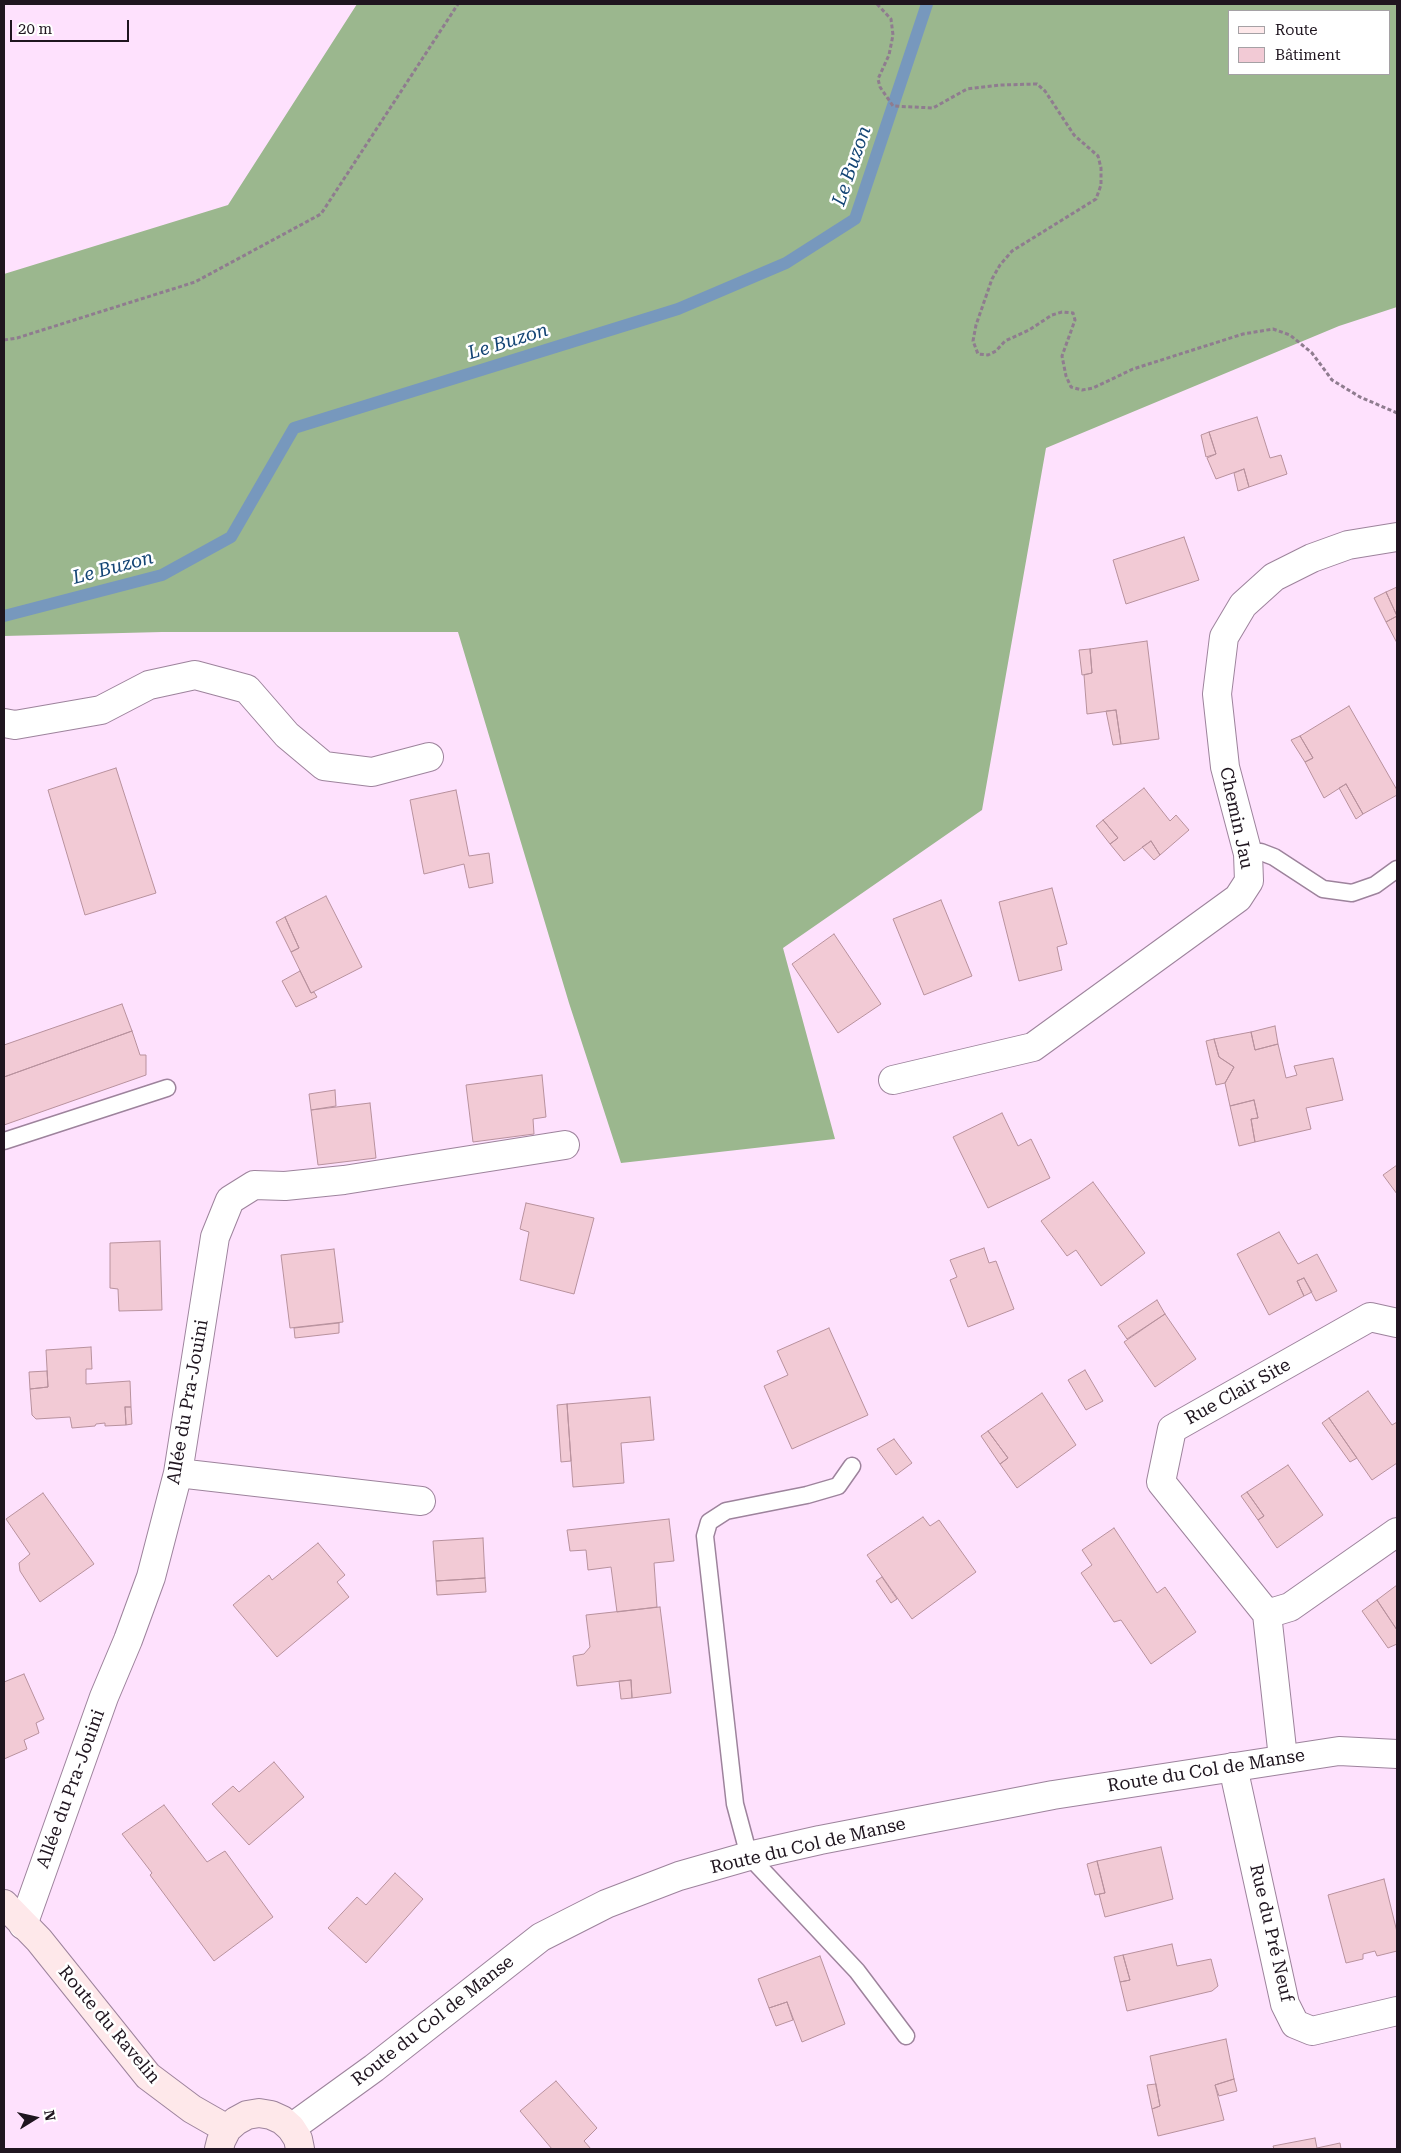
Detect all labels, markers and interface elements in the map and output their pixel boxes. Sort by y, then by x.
scale bar [12,10,131,42]
legend [1228,10,1391,75]
text: 20 m [18,20,52,38]
text: Route [1275,21,1317,39]
text: Bâtiment [1275,46,1341,64]
water label: Le Buzon [828,123,876,209]
water label: Le Buzon [465,319,551,365]
water label: Le Buzon [70,546,156,590]
street label: Chemin Jau [1215,765,1257,871]
street label: Allée du Pra-Jouini [163,1318,213,1486]
street label: Rue Clair Site [1182,1354,1294,1430]
street label: Allée du Pra-Jouini [32,1707,110,1871]
street label: Route du Col de Manse [1106,1745,1306,1797]
street label: Route du Col de Manse [708,1813,908,1879]
street label: Rue du Pré Neuf [1245,1862,1297,2004]
street label: Route du Col de Manse [348,1951,518,2091]
street label: Route du Ravelin [53,1962,165,2088]
north arrow [10,2093,60,2143]
text: N [41,2109,59,2122]

